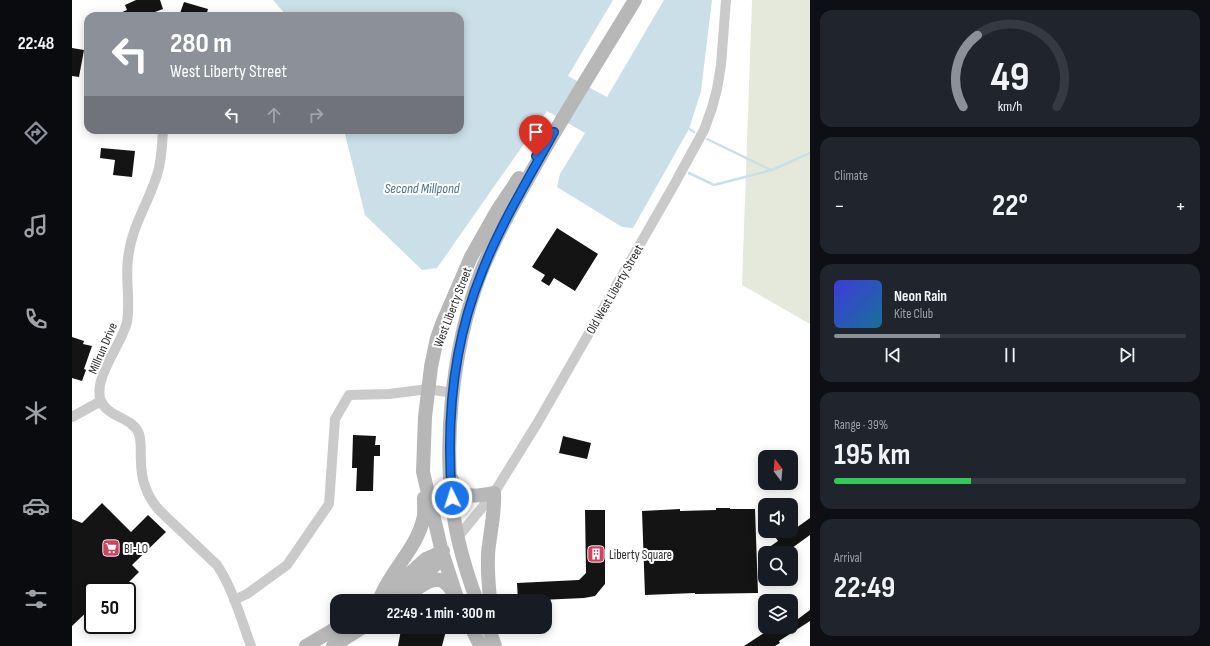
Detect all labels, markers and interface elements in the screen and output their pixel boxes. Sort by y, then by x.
text: 280 m [170,27,232,60]
icon: left [104,28,156,80]
text: 22:48 [18,33,54,54]
text: 49 [990,52,1030,101]
text: West Liberty Street [170,61,287,82]
text: km/h [998,97,1022,114]
icon: left [221,104,243,126]
icon: ahead [263,104,285,126]
icon: right [305,104,327,126]
pin [519,115,553,156]
icon: directions [22,119,50,147]
icon: arrive [525,121,547,143]
text: Climate [834,168,868,184]
water label: Second Millpond [384,180,461,197]
text: 22° [992,188,1028,224]
text: − [834,193,845,220]
text: + [1175,193,1186,220]
icon: music [22,212,50,240]
street label: Old West Liberty Street [583,242,647,337]
street label: West Liberty Street [430,265,476,350]
text: Neon Rain [894,287,947,306]
icon: phone [22,305,50,333]
text: Kite Club [894,306,933,322]
street label: Millrun Drive [85,320,121,377]
icon: previous [882,344,904,366]
icon: pause [999,344,1021,366]
icon: next [1116,344,1138,366]
icon: climate [22,399,50,427]
text: Range · 39% [834,417,888,433]
text: 195 km [834,437,910,473]
north arrow [758,450,798,490]
map controls [758,450,798,634]
position arrow [431,477,473,519]
icon: car [22,492,50,520]
button: sound [758,498,798,538]
supermarket icon: BI-LO [101,538,121,558]
place label: BI-LO [124,541,148,557]
building icon: Liberty Square [586,544,606,564]
button: search [758,546,798,586]
place label: Liberty Square [609,547,672,563]
text: Arrival [834,550,862,566]
text: 22:49 [834,570,895,606]
speed limit sign: 50 [84,582,136,634]
icon: filters [22,585,50,613]
button: layers [758,594,798,634]
text: 22:49 · 1 min · 300 m [387,604,495,623]

